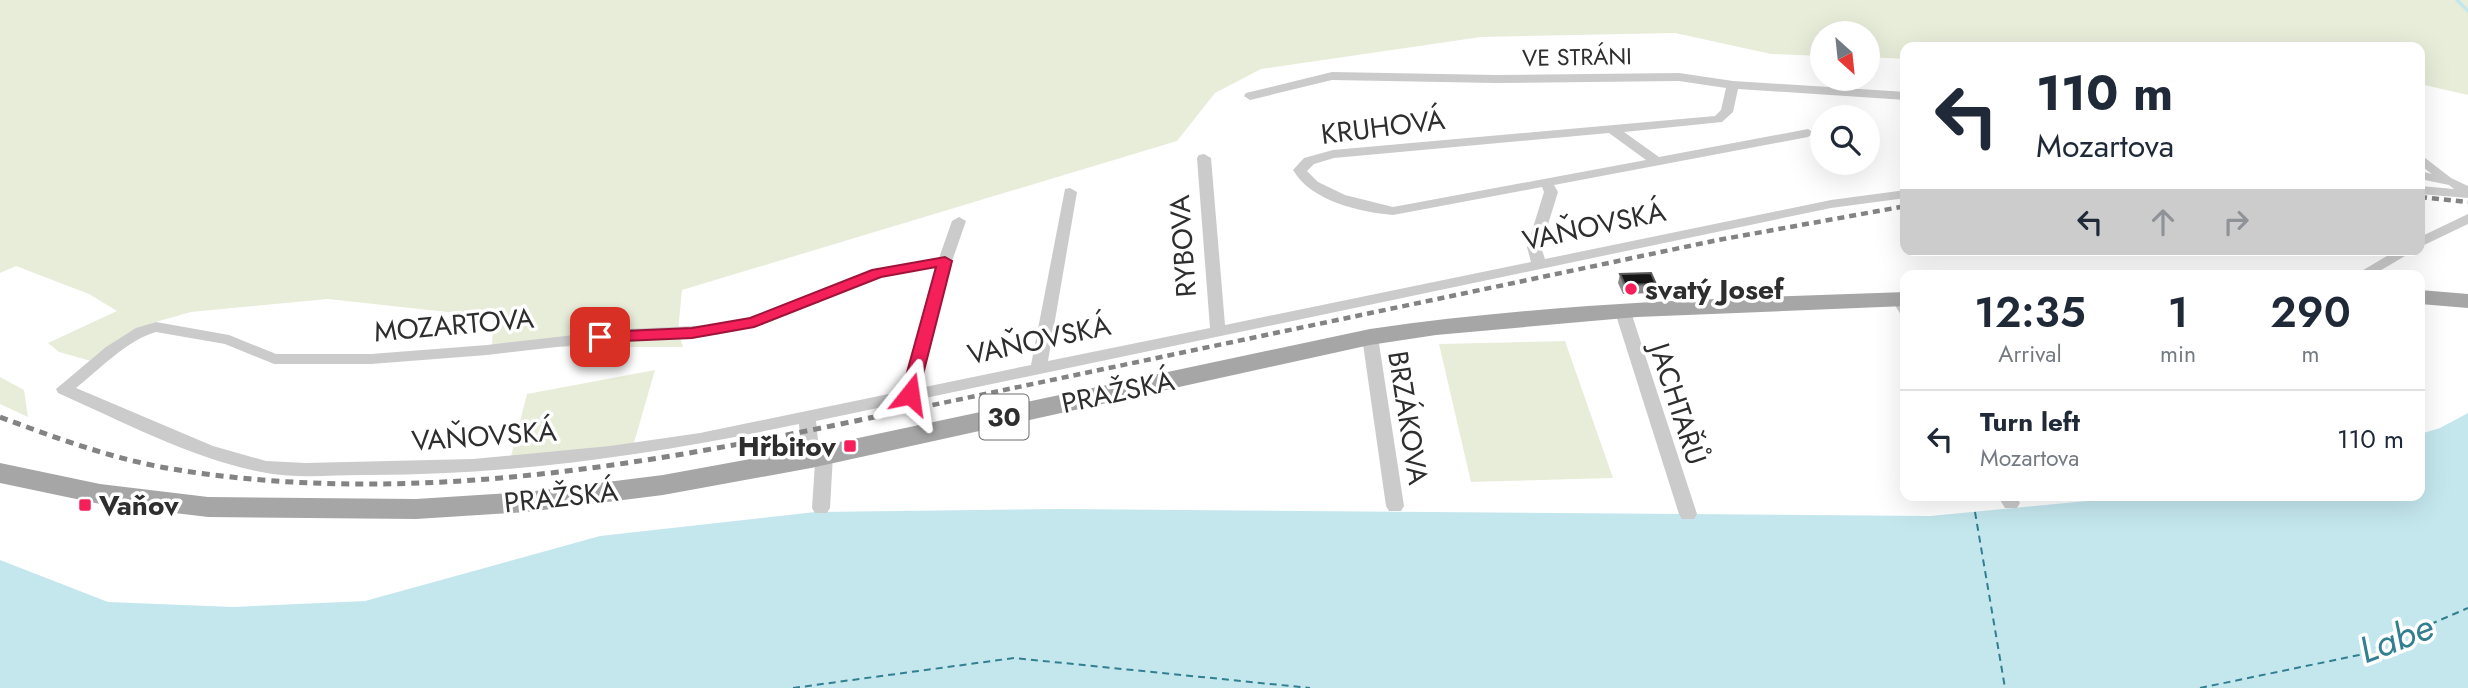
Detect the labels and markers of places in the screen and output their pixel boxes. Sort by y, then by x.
place label: svatý Josef [1645,269,1785,310]
marker: svatý Josef [1623,281,1639,297]
pin [570,307,630,367]
place label: Hřbitov [738,426,836,467]
marker: Hřbitov [842,438,858,454]
place label: Vaňov [98,485,179,526]
marker: Vaňov [77,497,93,513]

